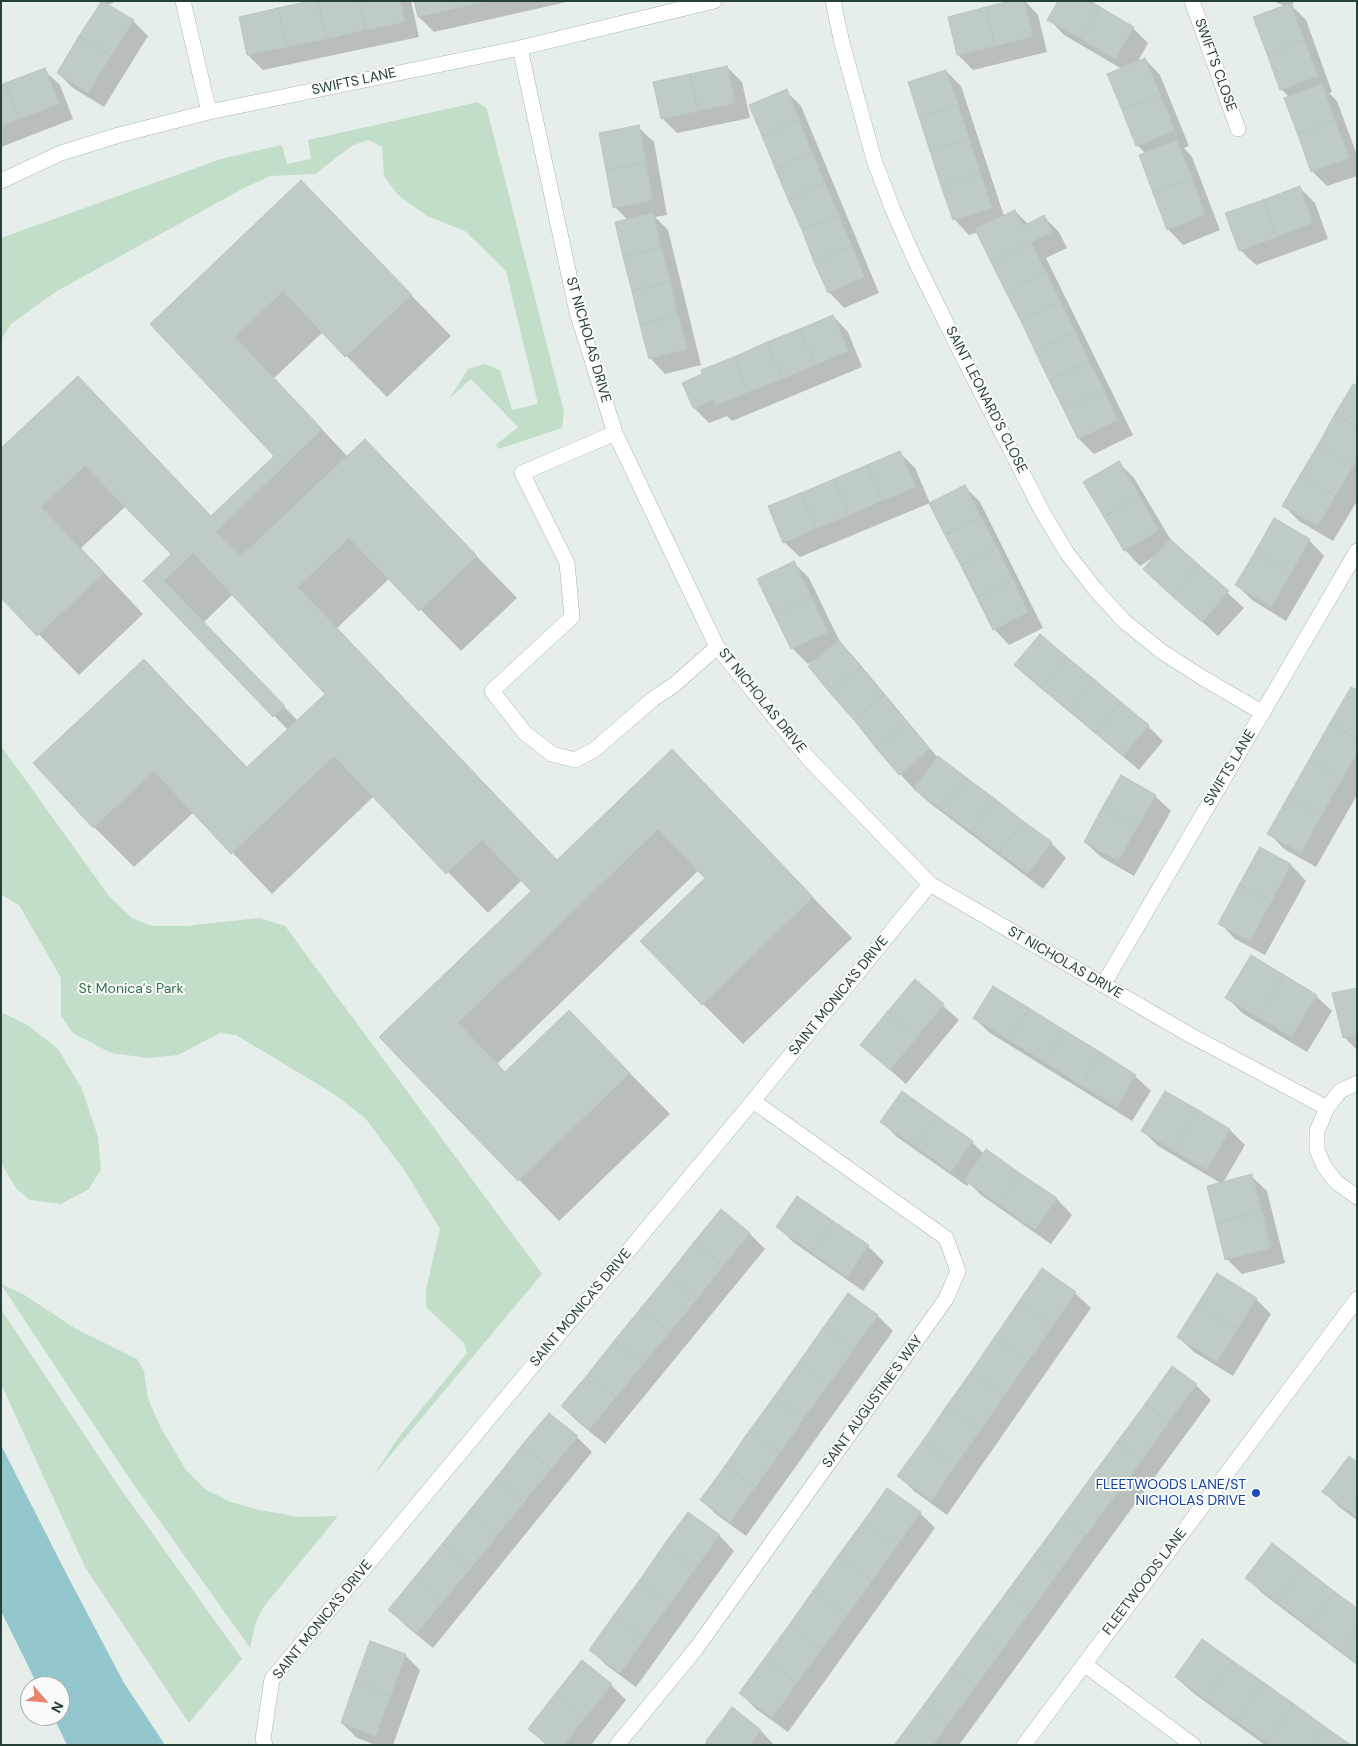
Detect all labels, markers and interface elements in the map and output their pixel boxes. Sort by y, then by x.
street label: SWIFT'S CLOSE [1190,16,1240,114]
street label: SWIFTS LANE [310,65,398,99]
street label: ST NICHOLAS DRIVE [562,275,614,405]
street label: SAINT LEONARD'S CLOSE [942,324,1030,476]
street label: ST NICHOLAS DRIVE [715,645,809,757]
street label: SWIFTS LANE [1201,727,1259,809]
street label: ST NICHOLAS DRIVE [1005,923,1125,1003]
street label: SAINT MONICA'S DRIVE [786,933,892,1059]
park label: St Monica's Park [78,981,184,997]
street label: SAINT MONICA'S DRIVE [527,1246,635,1370]
street label: SAINT AUGUSTINE'S WAY [819,1333,927,1471]
place label: FLEETWOODS LANE/ST NICHOLAS DRIVE [1096,1477,1246,1510]
marker: FLEETWOODS LANE/ST NICHOLAS DRIVE [1250,1487,1262,1499]
street label: FLEETWOODS LANE [1099,1525,1191,1639]
street label: SAINT MONICA'S DRIVE [270,1557,376,1683]
north arrow [20,1676,70,1726]
text: N [47,1699,68,1716]

